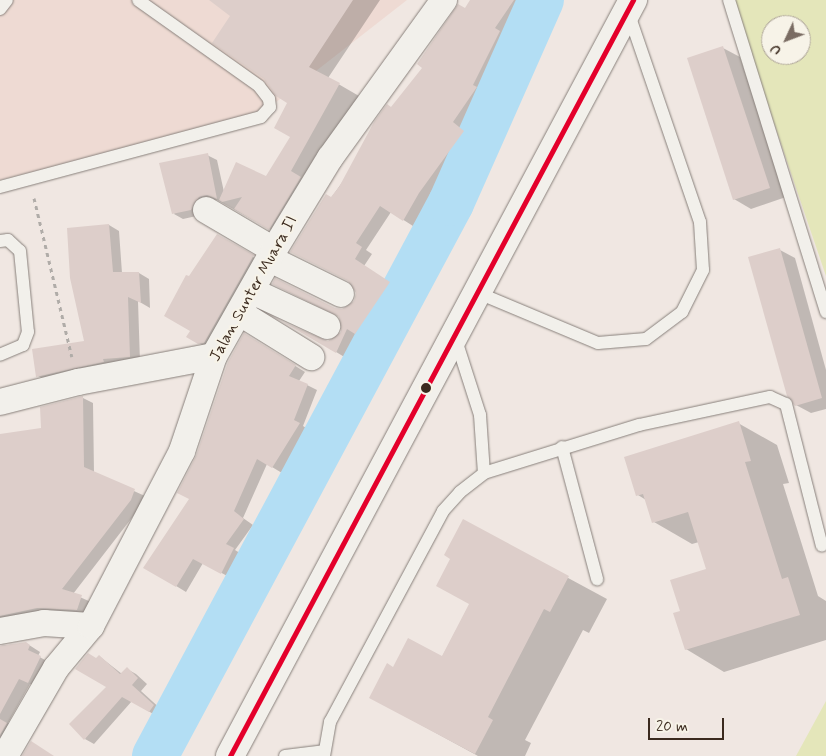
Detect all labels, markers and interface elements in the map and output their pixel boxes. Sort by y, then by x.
north arrow [761,15,811,65]
text: U [766,40,785,59]
street label: Jalan Sunter Muara II [206,213,302,365]
unlabelled marker [421,383,431,393]
scale bar [651,708,727,740]
text: 20 m [656,717,688,737]

